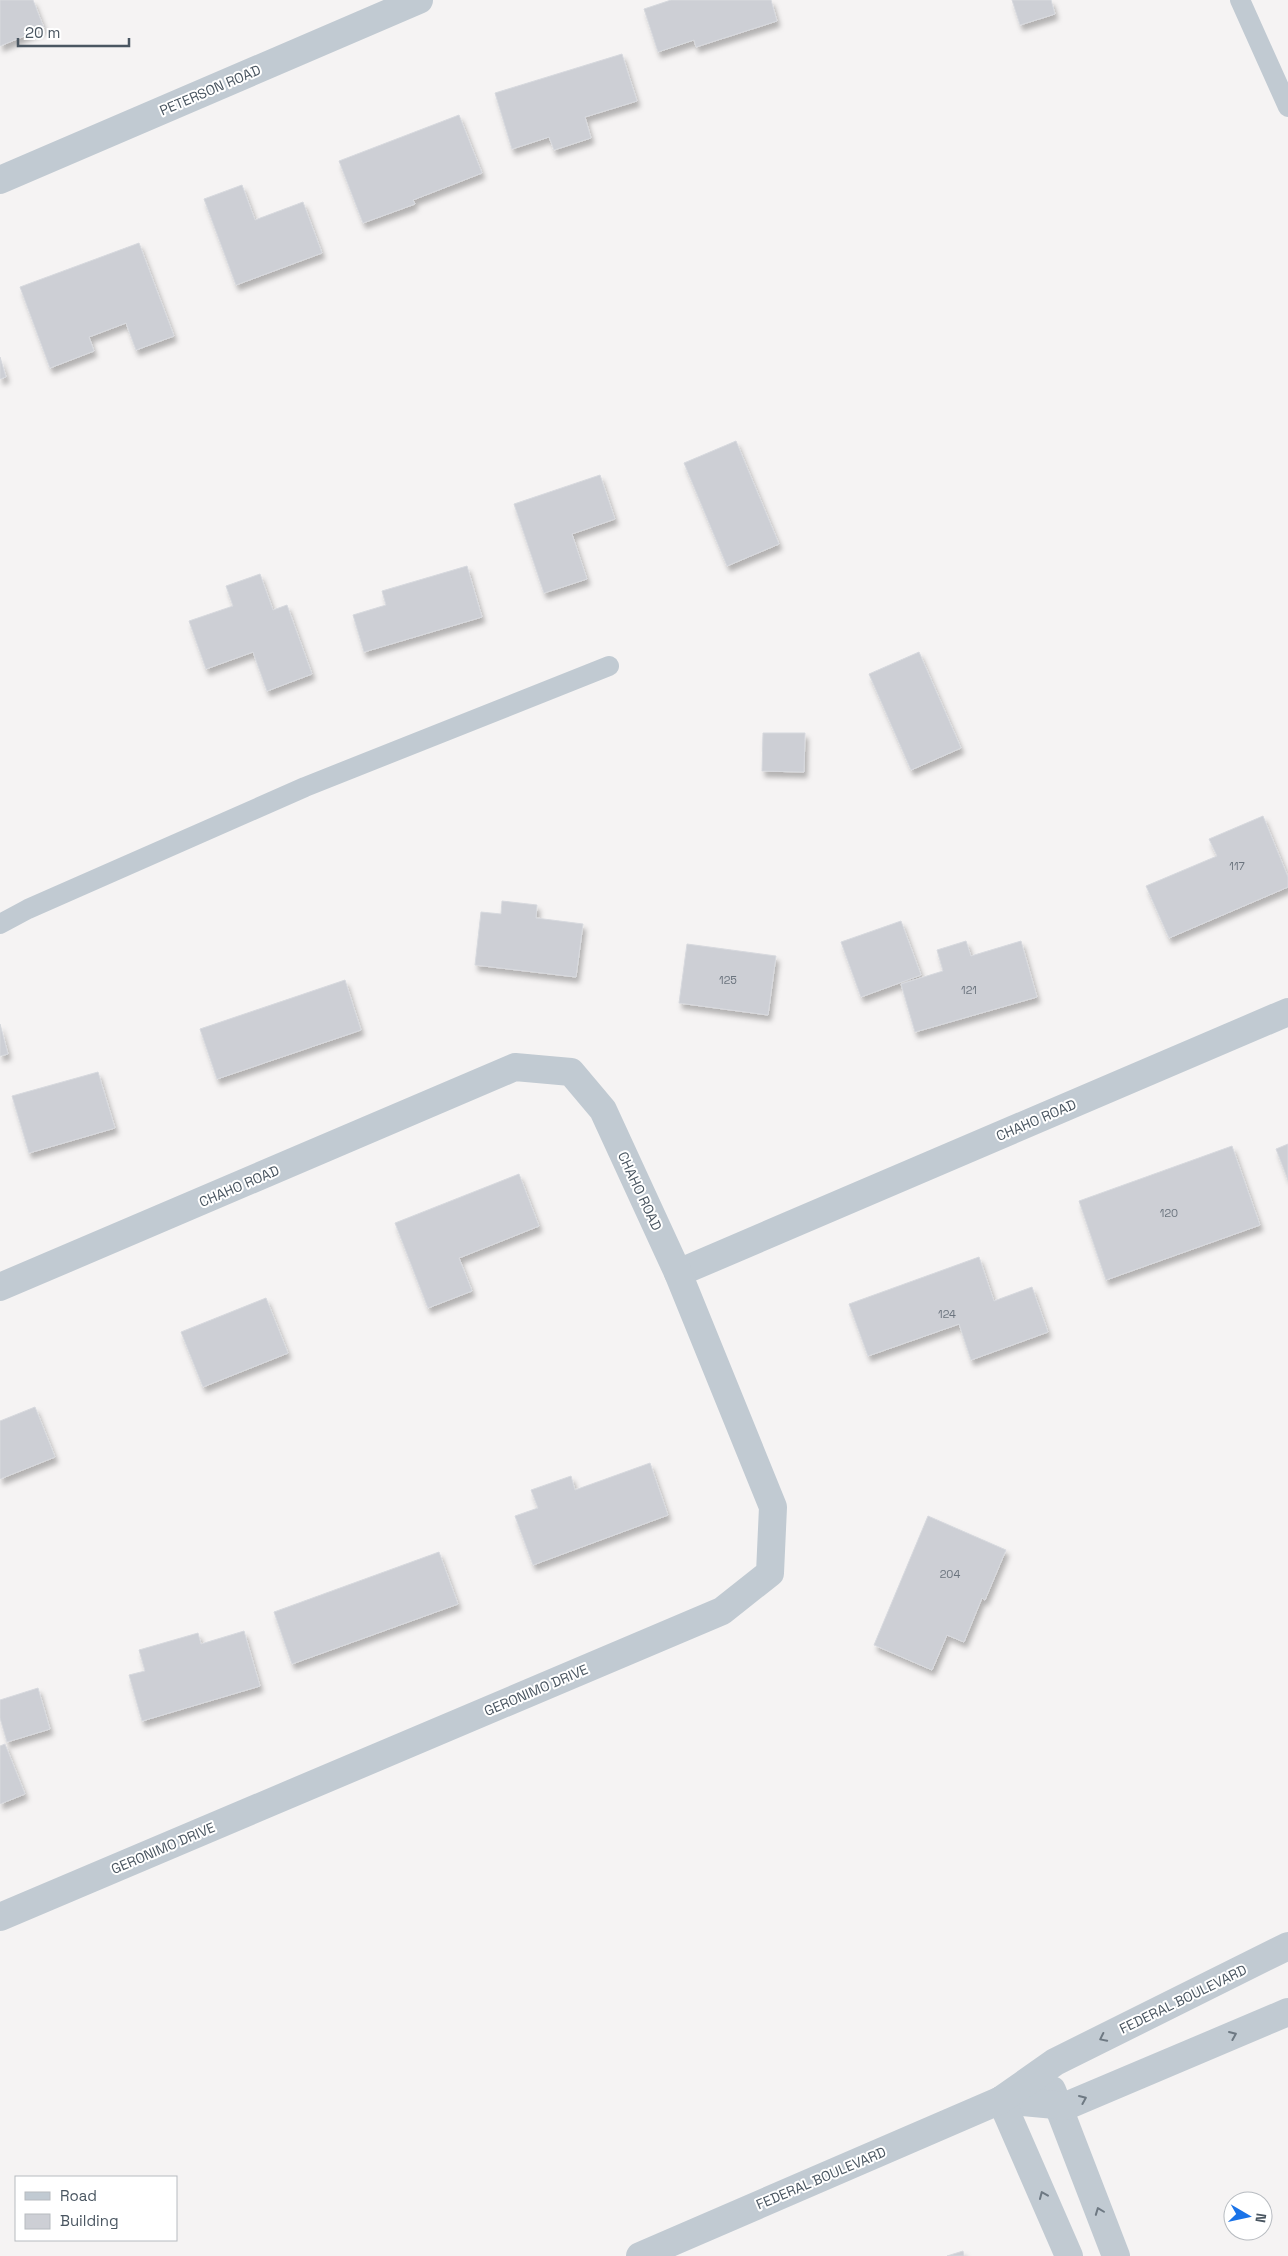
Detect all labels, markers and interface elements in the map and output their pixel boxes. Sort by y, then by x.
scale bar [18,15,129,47]
text: 20 m [25,23,60,42]
street label: PETERSON ROAD [157,61,263,119]
house number: 117 [1229,859,1245,873]
house number: 125 [719,973,737,987]
house number: 121 [961,983,977,997]
street label: CHAHO ROAD [993,1095,1079,1145]
street label: CHAHO ROAD [614,1149,666,1233]
street label: CHAHO ROAD [196,1161,282,1211]
house number: 120 [1160,1206,1178,1220]
house number: 124 [938,1307,956,1321]
house number: 204 [940,1567,960,1581]
street label: GERONIMO DRIVE [481,1660,591,1720]
street label: GERONIMO DRIVE [108,1818,218,1878]
street label: FEDERAL BOULEVARD [1116,1960,1250,2038]
one-way arrow [1228,2031,1237,2041]
one-way arrow [1100,2032,1109,2042]
one-way arrow [1079,2094,1087,2104]
street label: FEDERAL BOULEVARD [753,2142,889,2214]
legend [15,2176,178,2241]
text: Road [60,2186,97,2205]
one-way arrow [1038,2191,1049,2200]
north arrow [1223,2191,1273,2241]
one-way arrow [1094,2207,1104,2215]
text: Building [60,2211,119,2230]
text: N [1251,2212,1270,2224]

